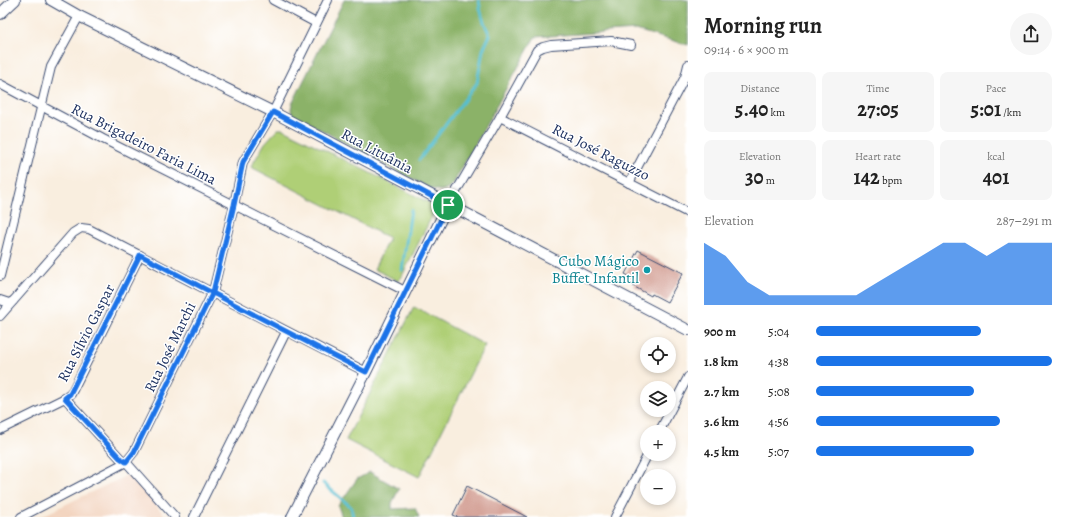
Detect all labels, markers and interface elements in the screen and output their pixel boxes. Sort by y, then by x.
text: Morning run [704,11,822,41]
button: share [1010,13,1052,55]
text: 09:14 · 6 × 900 m [704,41,789,58]
text: Distance [740,81,780,96]
text: Time [867,81,889,96]
text: Pace [986,81,1006,96]
text: 5.40 [735,96,768,123]
text: 27:05 [857,96,899,123]
text: 5:01 [971,96,1001,123]
street label: Rua Brigadeiro Faria Lima [68,99,220,189]
text: km [768,105,785,120]
text: /km [1001,105,1021,120]
street label: Rua José Raguzzo [549,119,653,185]
street label: Rua Lituânia [338,124,416,178]
text: Elevation [739,149,781,164]
text: Heart rate [855,149,901,164]
text: kcal [987,149,1005,164]
text: 30 [745,164,764,191]
text: 142 [854,164,880,191]
text: 401 [983,164,1009,191]
text: m [764,173,775,188]
text: bpm [880,173,902,188]
pin [431,188,465,222]
icon: arrive [437,194,459,216]
text: Elevation [704,212,754,229]
text: 287–291 m [996,212,1052,229]
place label: Cubo Mágico Buffet Infantil [552,251,639,288]
marker: Cubo Mágico Buffet Infantil [642,265,652,275]
street label: Rua Sílvio Gaspar [53,280,119,385]
street label: Rua José Marchi [140,299,200,395]
text: 900 m [704,323,736,340]
text: 5:04 [768,323,790,340]
map controls [640,337,676,505]
button: locate [640,337,676,373]
text: 1.8 km [704,353,738,370]
text: 4:38 [768,353,789,370]
button: layers [640,381,676,417]
text: 2.7 km [704,383,739,400]
text: 5:08 [768,383,790,400]
text: 3.6 km [704,413,739,430]
text: 4:56 [768,413,789,430]
button: + [640,425,676,461]
text: 4.5 km [704,443,739,460]
text: 5:07 [768,443,789,460]
button: − [640,469,676,505]

